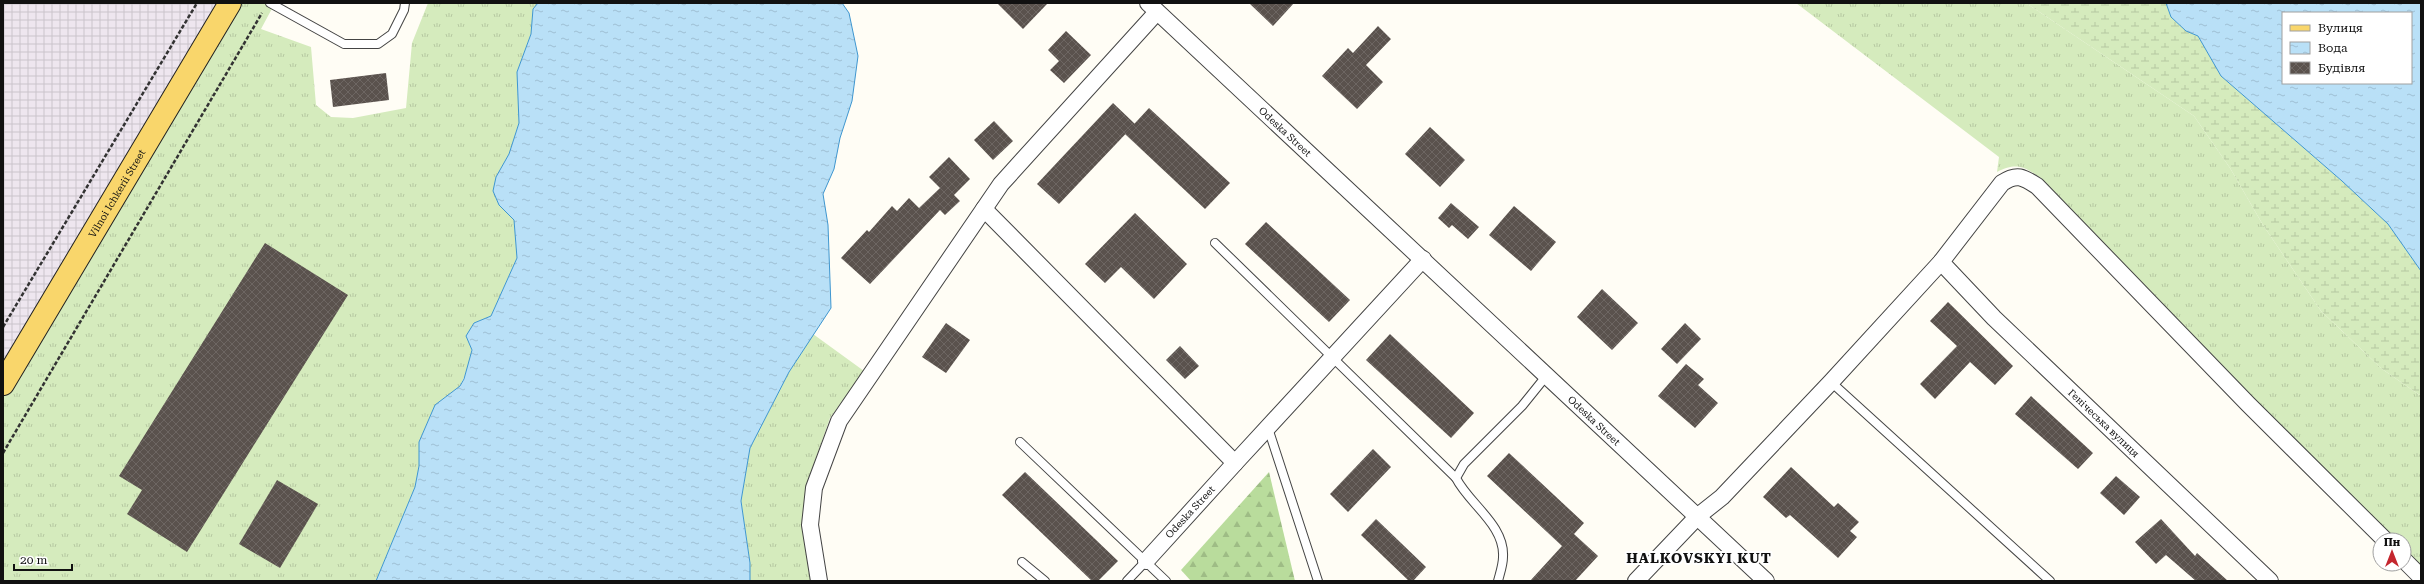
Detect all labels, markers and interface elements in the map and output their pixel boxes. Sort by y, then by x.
legend [2282,12,2412,84]
text: Вулиця [2318,21,2363,35]
text: Вода [2318,41,2348,55]
text: Будівля [2318,61,2365,75]
street label: Odeska Street [1257,104,1314,159]
street label: Vilnoi Ichkerii Street [86,147,147,239]
street label: Генічеська вулиця [2066,387,2142,459]
street label: Odeska Street [1566,393,1623,448]
street label: Odeska Street [1163,483,1217,540]
north arrow [2372,532,2412,572]
text: Пн [2384,536,2401,549]
scale bar [14,546,72,572]
district label: HALKOVSKYI KUT [1626,550,1772,566]
text: 20 m [20,553,47,567]

